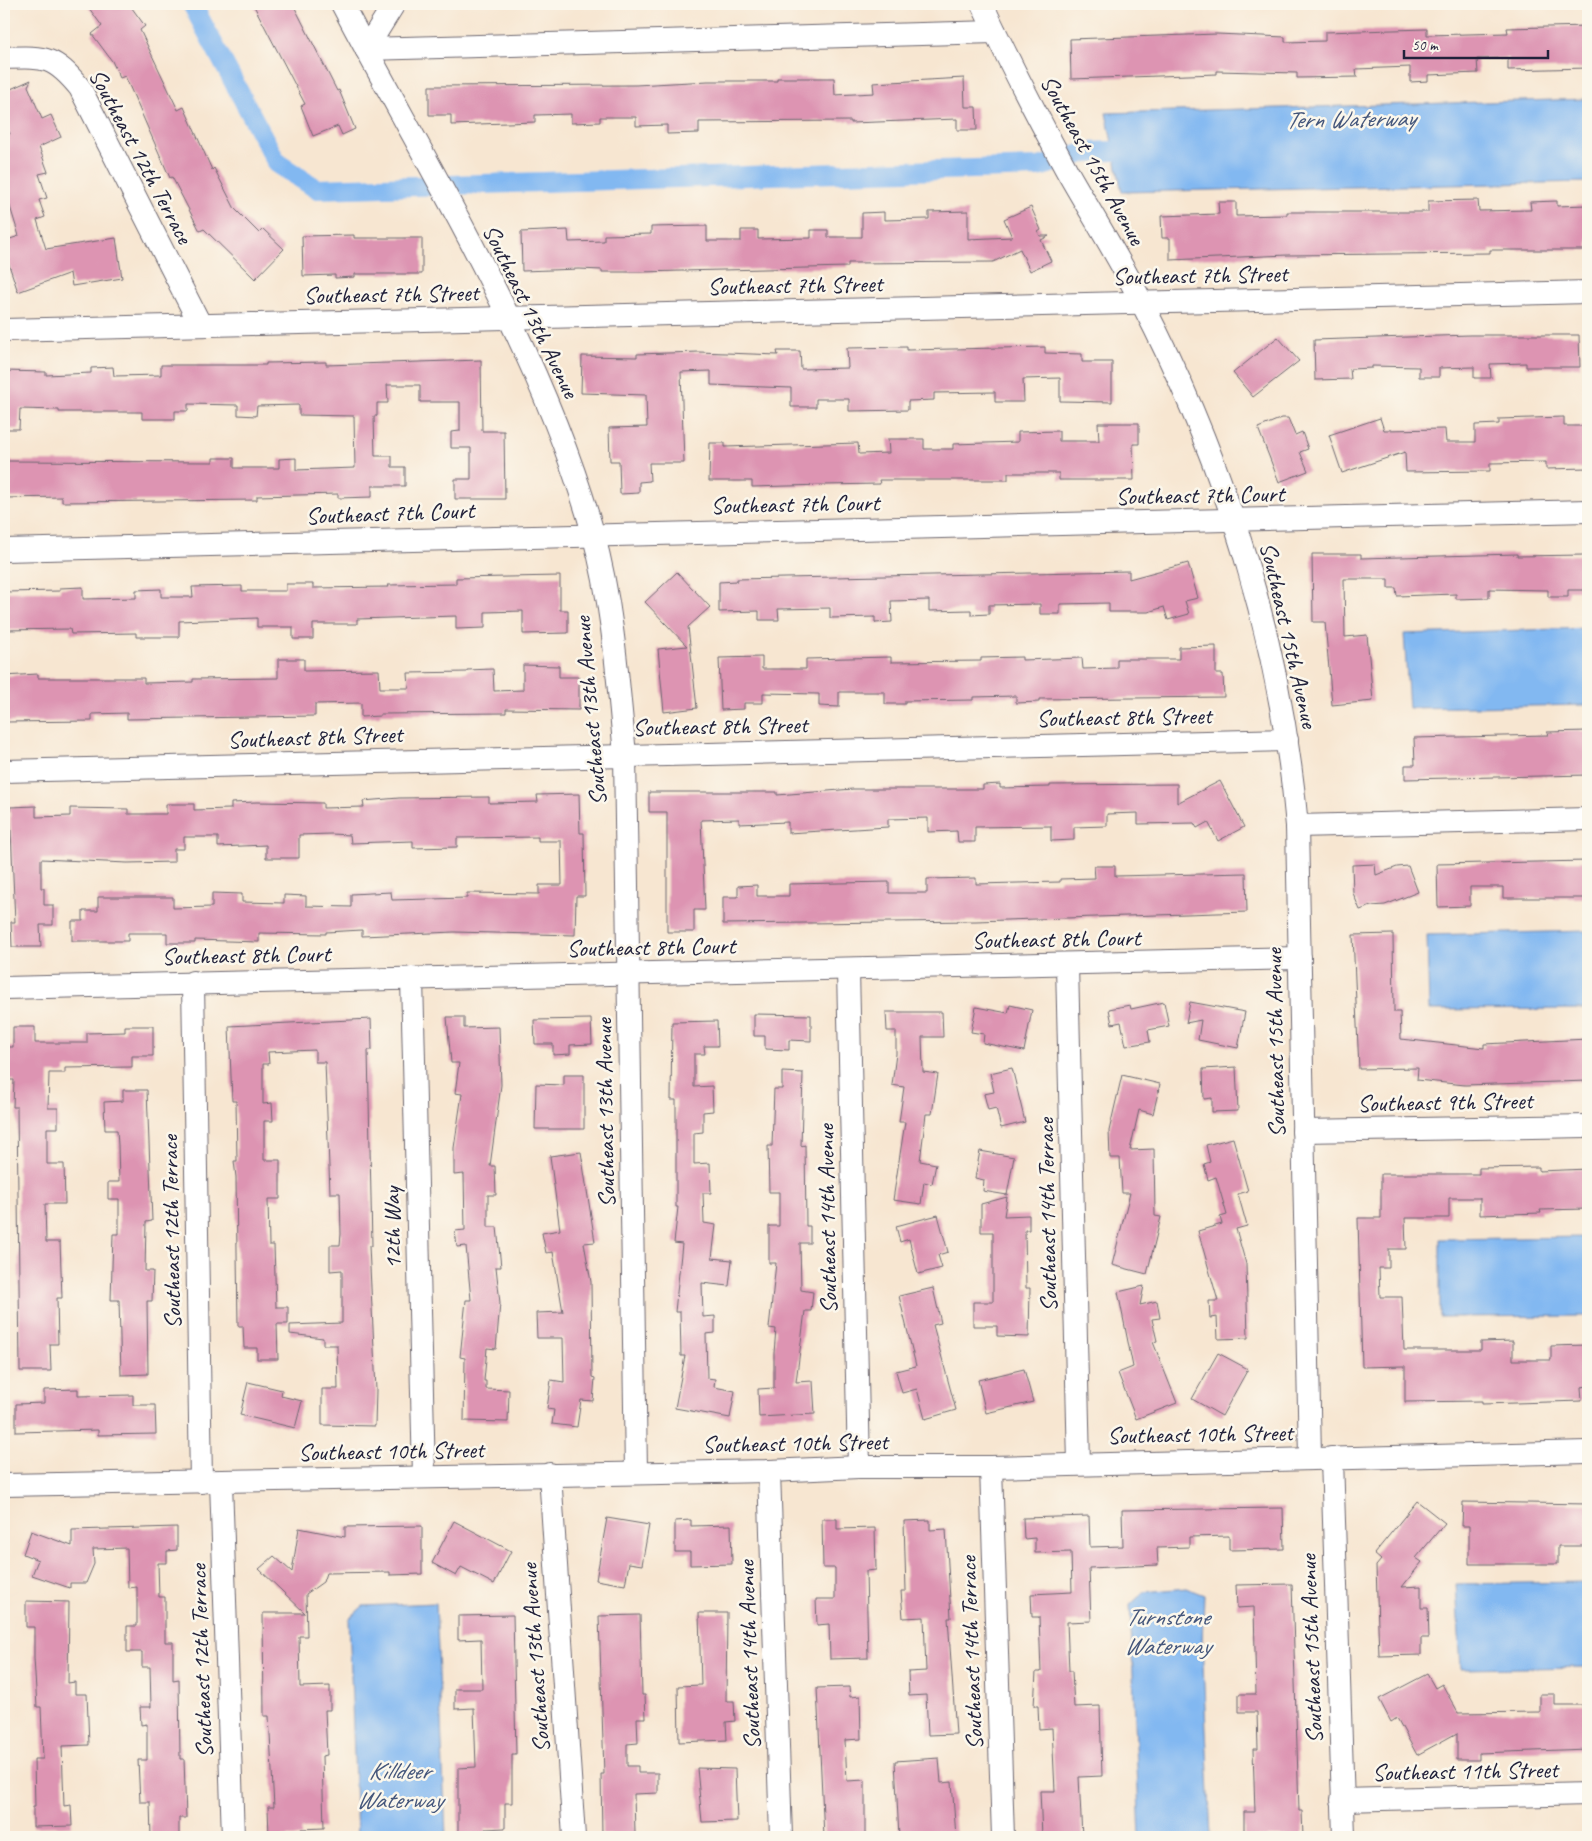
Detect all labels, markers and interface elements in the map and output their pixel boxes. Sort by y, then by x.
scale bar [1404,28,1548,60]
text: 50 m [1412,36,1439,55]
street label: Southeast 12th Terrace [82,63,201,251]
street label: Southeast 15th Avenue [1034,70,1153,252]
water label: Tern Waterway [1285,102,1419,136]
street label: Southeast 13th Avenue [476,219,587,405]
street label: Southeast 7th Street [1112,258,1290,292]
street label: Southeast 7th Street [707,268,885,302]
street label: Southeast 7th Street [303,277,481,311]
street label: Southeast 7th Court [1115,478,1287,511]
street label: Southeast 7th Court [710,487,882,520]
street label: Southeast 7th Court [305,495,477,531]
street label: Southeast 15th Avenue [1253,539,1325,733]
street label: Southeast 13th Avenue [567,613,613,807]
street label: Southeast 8th Street [1036,700,1214,734]
street label: Southeast 8th Street [632,709,810,743]
street label: Southeast 8th Street [227,719,405,755]
street label: Southeast 8th Court [971,922,1143,955]
street label: Southeast 8th Court [566,930,738,963]
street label: Southeast 8th Court [161,938,333,971]
street label: Southeast 15th Avenue [1258,946,1292,1138]
street label: Southeast 13th Avenue [588,1016,622,1208]
street label: Southeast 9th Street [1357,1085,1535,1119]
street label: Southeast 14th Terrace [1030,1116,1064,1312]
street label: Southeast 14th Avenue [810,1122,844,1314]
street label: Southeast 12th Terrace [154,1133,188,1329]
street label: 12th Way [376,1185,408,1269]
street label: Southeast 10th Street [1107,1417,1295,1451]
street label: Southeast 10th Street [702,1426,890,1460]
street label: Southeast 10th Street [298,1434,486,1468]
street label: Southeast 15th Avenue [1293,1552,1329,1744]
street label: Southeast 14th Terrace [953,1553,989,1750]
street label: Southeast 14th Avenue [731,1558,767,1750]
street label: Southeast 13th Avenue [513,1560,557,1754]
street label: Southeast 12th Terrace [183,1561,219,1758]
water label: Turnstone Waterway [1124,1601,1214,1662]
street label: Southeast 11th Street [1372,1754,1560,1788]
water label: Killdeer Waterway [356,1755,446,1816]

